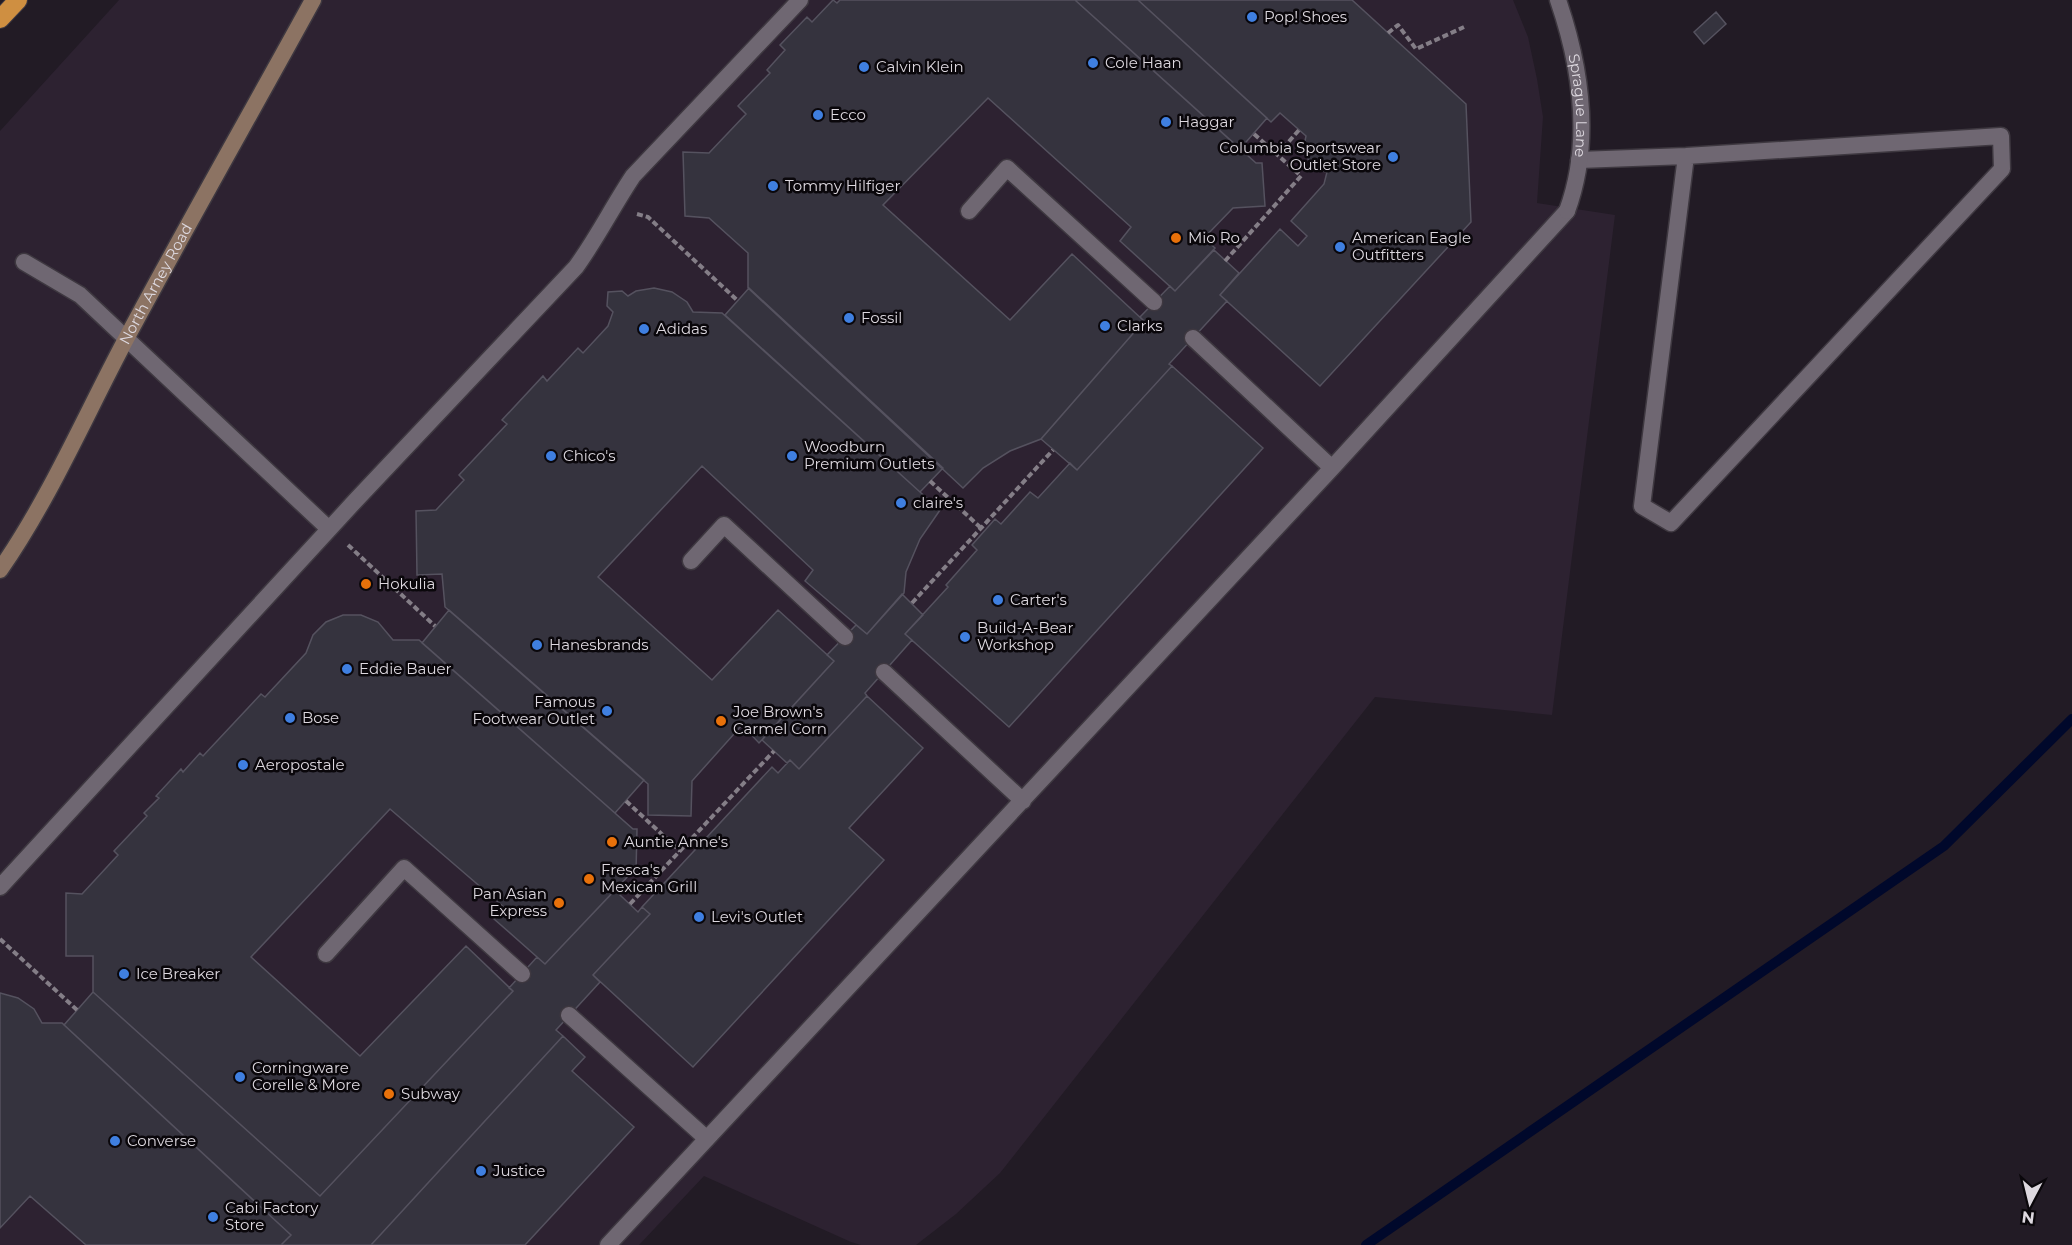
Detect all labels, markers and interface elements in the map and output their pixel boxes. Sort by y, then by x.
place label: Pop! Shoes [1264,7,1347,26]
marker: Pop! Shoes [1245,10,1259,24]
street label: Sprague Lane [1564,52,1591,158]
place label: Cole Haan [1105,53,1182,72]
marker: Cole Haan [1086,56,1100,70]
place label: Calvin Klein [876,57,964,76]
marker: Calvin Klein [857,60,871,74]
place label: Ecco [830,105,866,124]
marker: Ecco [811,108,825,122]
place label: Haggar [1178,112,1234,131]
marker: Haggar [1159,115,1173,129]
place label: Columbia Sportswear Outlet Store [1219,138,1381,174]
marker: Columbia Sportswear Outlet Store [1386,150,1400,164]
place label: Tommy Hilfiger [785,176,900,195]
marker: Tommy Hilfiger [766,179,780,193]
street label: North Arney Road [115,220,196,348]
place label: Mio Ro [1188,228,1240,247]
place label: American Eagle Outfitters [1352,228,1471,264]
marker: Mio Ro [1169,231,1183,245]
marker: American Eagle Outfitters [1333,240,1347,254]
place label: Fossil [861,308,902,327]
marker: Fossil [842,311,856,325]
place label: Clarks [1117,316,1162,335]
place label: Adidas [656,319,707,338]
marker: Clarks [1098,319,1112,333]
marker: Adidas [637,322,651,336]
place label: Woodburn Premium Outlets [804,437,934,473]
place label: Chico's [563,446,616,465]
marker: Chico's [544,449,558,463]
marker: Woodburn Premium Outlets [785,449,799,463]
place label: claire's [913,493,963,512]
marker: claire's [894,496,908,510]
place label: Hokulia [378,574,435,593]
marker: Hokulia [359,577,373,591]
place label: Carter's [1010,590,1067,609]
marker: Carter's [991,593,1005,607]
place label: Build-A-Bear Workshop [977,618,1073,654]
marker: Build-A-Bear Workshop [958,630,972,644]
place label: Hanesbrands [549,635,649,654]
marker: Hanesbrands [530,638,544,652]
place label: Eddie Bauer [359,659,452,678]
marker: Eddie Bauer [340,662,354,676]
place label: Famous Footwear Outlet [472,692,595,728]
place label: Joe Brown's Carmel Corn [732,702,827,738]
marker: Famous Footwear Outlet [600,704,614,718]
place label: Bose [302,708,339,727]
marker: Bose [283,711,297,725]
marker: Joe Brown's Carmel Corn [714,714,728,728]
place label: Aeropostale [255,755,345,774]
marker: Aeropostale [236,758,250,772]
place label: Auntie Anne's [624,832,728,851]
marker: Auntie Anne's [605,835,619,849]
place label: Fresca's Mexican Grill [601,860,697,896]
marker: Fresca's Mexican Grill [582,872,596,886]
place label: Pan Asian Express [473,884,547,920]
marker: Pan Asian Express [552,896,566,910]
place label: Levi's Outlet [711,907,803,926]
marker: Levi's Outlet [692,910,706,924]
place label: Ice Breaker [136,964,220,983]
marker: Ice Breaker [117,967,131,981]
place label: Corningware Corelle & More [252,1058,360,1094]
marker: Corningware Corelle & More [233,1070,247,1084]
place label: Subway [401,1084,461,1103]
marker: Subway [382,1087,396,1101]
place label: Converse [127,1131,196,1150]
marker: Converse [108,1134,122,1148]
place label: Justice [492,1161,545,1180]
marker: Justice [474,1164,488,1178]
north arrow [2000,1173,2060,1233]
place label: Cabi Factory Store [225,1198,319,1234]
text: N [2021,1207,2036,1228]
marker: Cabi Factory Store [206,1210,220,1224]

